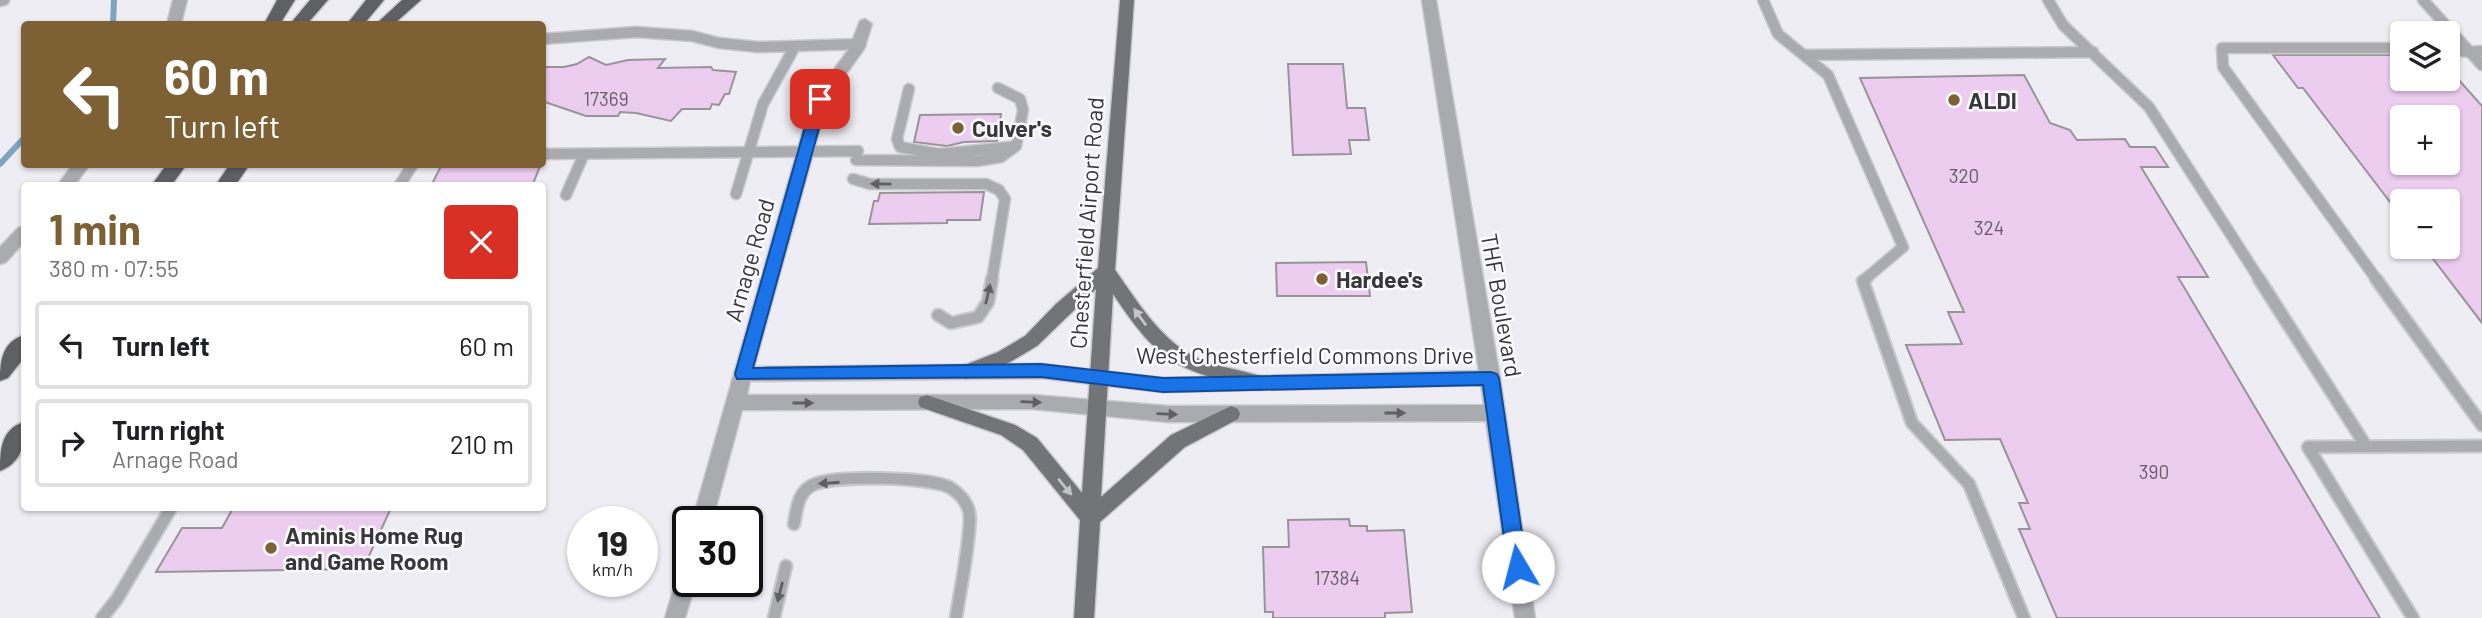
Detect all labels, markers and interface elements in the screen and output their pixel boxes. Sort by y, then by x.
map controls [2390,21,2460,259]
button: layers [2390,21,2460,91]
text: 60 m [164,46,269,105]
icon: left [49,49,140,140]
pin [790,69,850,129]
icon: arrive [801,80,839,118]
place label: ALDI [1968,86,2017,114]
house number: 17369 [583,87,629,110]
marker: ALDI [1946,92,1962,108]
street label: Chesterfield Airport Road [1063,96,1109,350]
button: + [2390,105,2460,175]
text: Turn left [164,106,281,144]
place label: Culver's [972,114,1052,142]
marker: Culver's [950,120,966,136]
house number: 320 [1949,164,1979,187]
one-way arrow [870,178,892,190]
button: − [2390,189,2460,259]
street label: Arnage Road [718,195,780,325]
text: 1 min [49,203,141,253]
button: close [444,205,518,279]
house number: 324 [1974,216,2004,239]
street label: THF Boulevard [1476,231,1528,379]
text: 380 m · 07:55 [49,254,179,282]
place label: Hardee's [1336,265,1423,293]
marker: Hardee's [1314,271,1330,287]
one-way arrow [982,283,993,305]
one-way arrow [1133,308,1147,326]
icon: left [53,326,91,364]
text: Turn left [112,330,210,361]
text: 60 m [459,330,514,361]
street label: West Chesterfield Commons Drive [1136,341,1474,369]
one-way arrow [793,397,815,409]
one-way arrow [1020,397,1042,408]
one-way arrow [1384,407,1406,419]
one-way arrow [1156,408,1178,419]
text: Turn right [112,414,225,445]
icon: right [53,424,91,462]
text: 210 m [450,428,514,459]
text: Arnage Road [112,445,239,473]
house number: 390 [2139,460,2169,483]
one-way arrow [817,477,839,488]
one-way arrow [1057,478,1072,495]
speed limit sign: 30 [672,506,763,597]
place label: Aminis Home Rug and Game Room [285,521,463,575]
text: 19 [597,521,628,563]
position arrow [1481,530,1555,604]
marker: Aminis Home Rug and Game Room [263,540,279,556]
text: km/h [592,558,633,580]
house number: 17384 [1314,566,1360,589]
one-way arrow [774,581,785,603]

